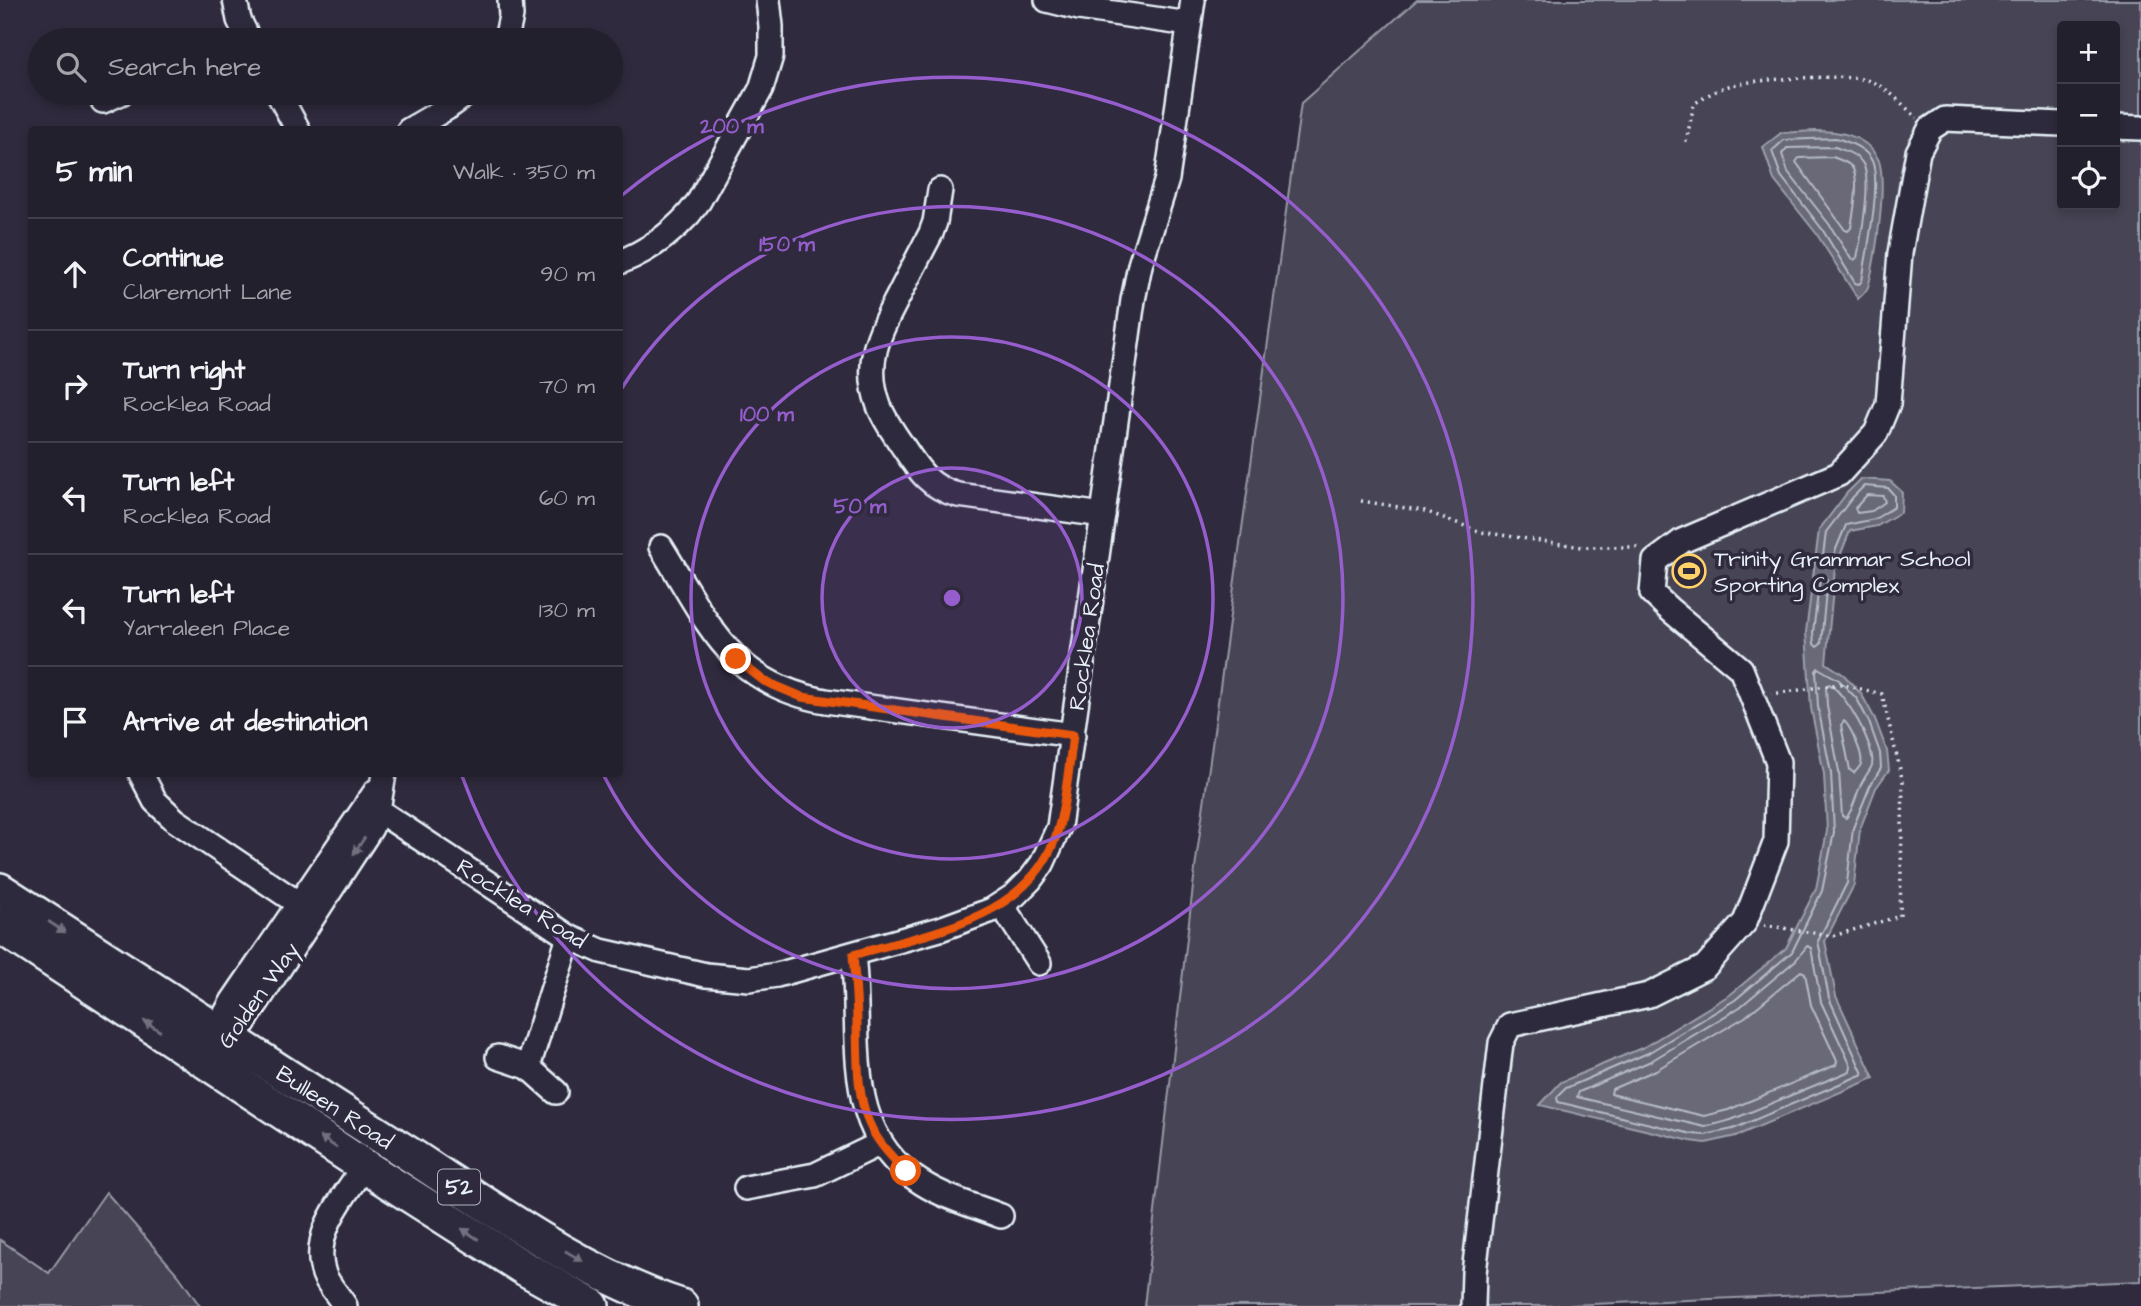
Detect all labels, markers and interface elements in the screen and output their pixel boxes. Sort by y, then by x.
map controls [2057,21,2120,210]
button: + [2057,21,2120,84]
search box [28,28,623,105]
icon: search [52,48,90,86]
text: Search here [108,49,261,85]
button: − [2057,84,2120,147]
text: 200 m [699,112,764,141]
button: locate [2057,147,2120,210]
text: 5 min [56,151,132,193]
text: Walk · 350 m [453,156,595,188]
text: 150 m [759,230,815,259]
text: Continue [123,240,224,276]
icon: ahead [56,255,94,293]
text: 90 m [540,258,595,290]
text: Claremont Lane [123,276,292,308]
text: Turn right [123,352,245,388]
icon: right [56,367,94,405]
text: 70 m [539,370,595,402]
text: Rocklea Road [123,388,271,420]
text: 100 m [740,400,795,429]
text: Turn left [123,464,234,500]
icon: left [56,479,94,517]
text: 60 m [539,482,595,514]
text: 50 m [834,492,887,521]
text: Rocklea Road [123,500,271,532]
place label: Trinity Grammar School Sporting Complex [1714,543,1971,602]
sports icon: Trinity Grammar School Sporting Complex [1670,552,1708,590]
street label: Rocklea Road [1061,562,1113,713]
text: Turn left [123,576,234,612]
centre of rings [940,586,964,610]
icon: left [56,591,94,629]
text: 130 m [539,594,595,626]
text: Yarraleen Place [123,612,290,644]
route end [720,643,751,674]
icon: arrive [56,703,94,741]
text: Arrive at destination [123,704,368,740]
one-way arrow [352,836,365,856]
street label: Rocklea Road [450,851,593,957]
one-way arrow [47,920,67,933]
street label: Golden Way [210,936,308,1056]
one-way arrow [142,1020,161,1033]
street label: Bulleen Road [270,1058,399,1158]
one-way arrow [319,1135,337,1149]
route start [890,1155,921,1186]
road number: 52 [438,1170,480,1204]
one-way arrow [460,1227,480,1240]
one-way arrow [564,1250,583,1263]

